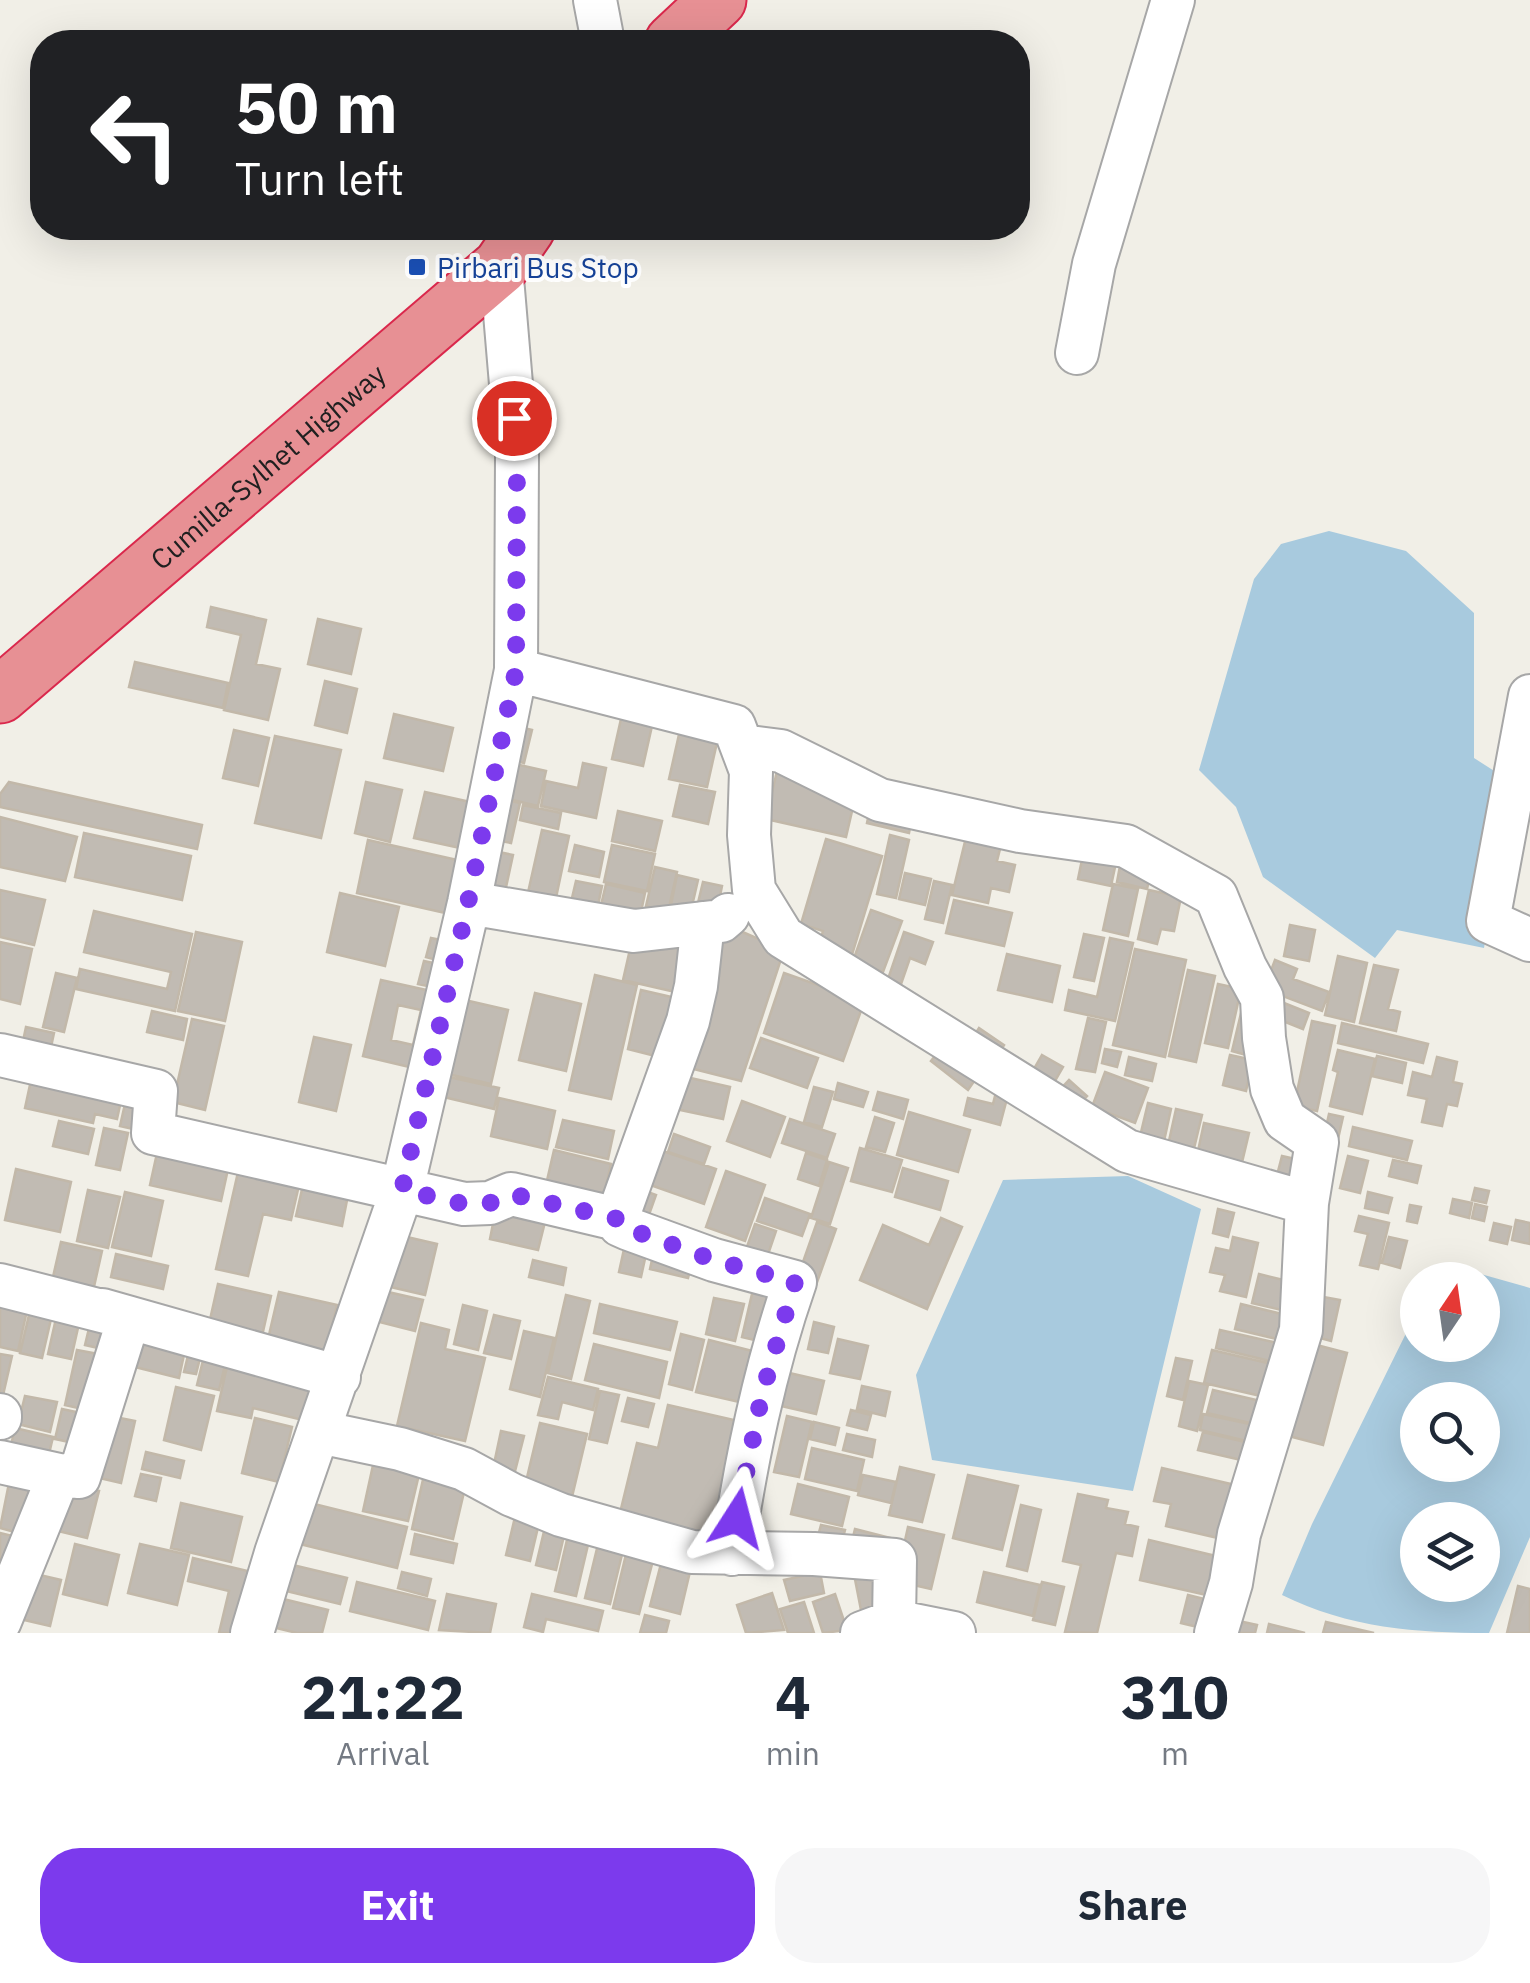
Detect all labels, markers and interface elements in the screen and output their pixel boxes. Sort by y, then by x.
text: 50 m [235,61,398,152]
icon: left [70,70,200,200]
text: Turn left [235,149,404,207]
place label: Pirbari Bus Stop [437,249,639,286]
marker: Pirbari Bus Stop [406,256,428,278]
street label: Cumilla-Sylhet Highway [142,355,393,577]
pin [472,376,557,461]
icon: arrive [487,391,542,446]
north arrow [1400,1262,1500,1362]
map controls [1400,1262,1500,1602]
button: search [1400,1382,1500,1482]
position arrow [685,1466,789,1570]
button: layers [1400,1502,1500,1602]
text: 21:22 [301,1657,465,1736]
text: 4 [775,1657,811,1736]
text: 310 [1121,1657,1229,1736]
text: Arrival [336,1732,430,1774]
text: min [766,1732,820,1774]
text: m [1161,1732,1189,1774]
button: Exit [40,1848,755,1963]
button: Share [775,1848,1490,1963]

